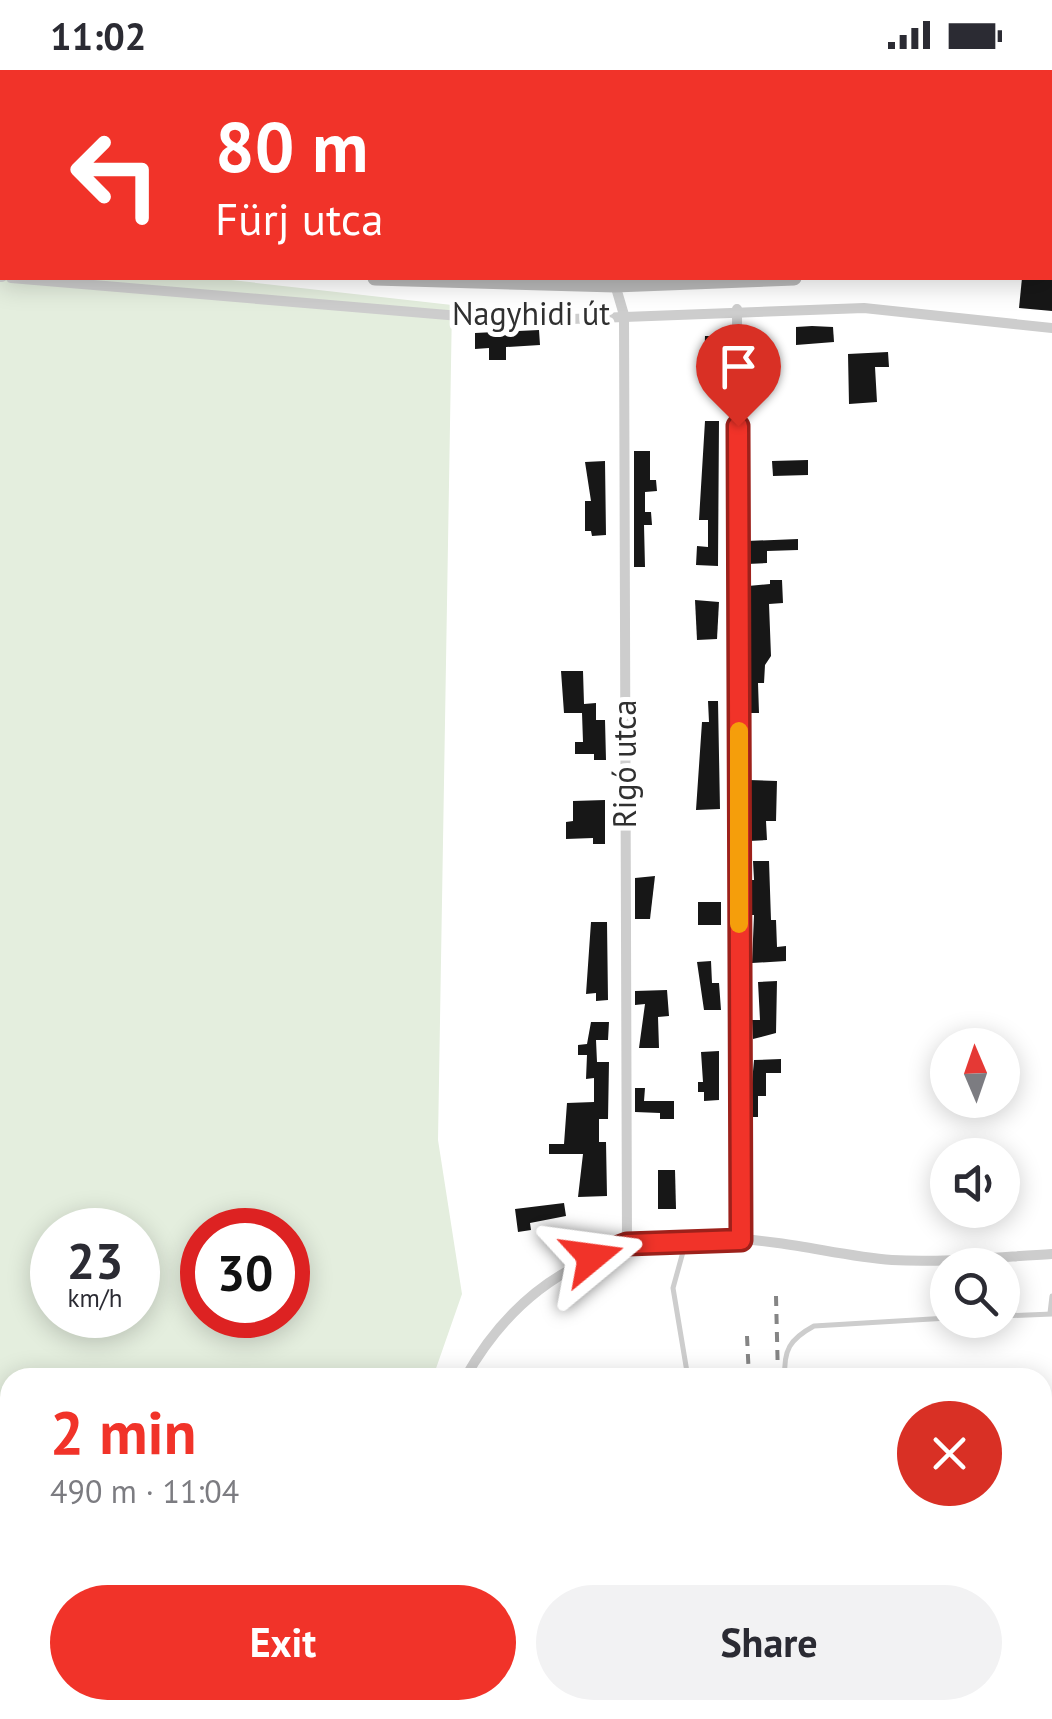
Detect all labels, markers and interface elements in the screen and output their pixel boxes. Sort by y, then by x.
text: 11:02 [50,11,146,60]
text: 80 m [215,101,368,191]
icon: left [50,110,180,240]
text: Fürj utca [215,189,383,247]
street label: Nagyhidi út [452,292,610,334]
pin [696,324,781,427]
icon: arrive [711,339,766,394]
street label: Rigó utca [603,700,645,828]
north arrow [930,1028,1020,1118]
map controls [930,1028,1020,1338]
button: sound [930,1138,1020,1228]
position arrow [540,1205,644,1309]
speed limit sign: 30 [180,1208,310,1338]
text: 23 [67,1228,123,1293]
button: search [930,1248,1020,1338]
text: km/h [68,1282,122,1314]
text: 2 min [50,1393,196,1471]
button: close [897,1401,1002,1506]
text: 490 m · 11:04 [50,1470,239,1512]
button: Exit [50,1585,516,1700]
button: Share [536,1585,1002,1700]

